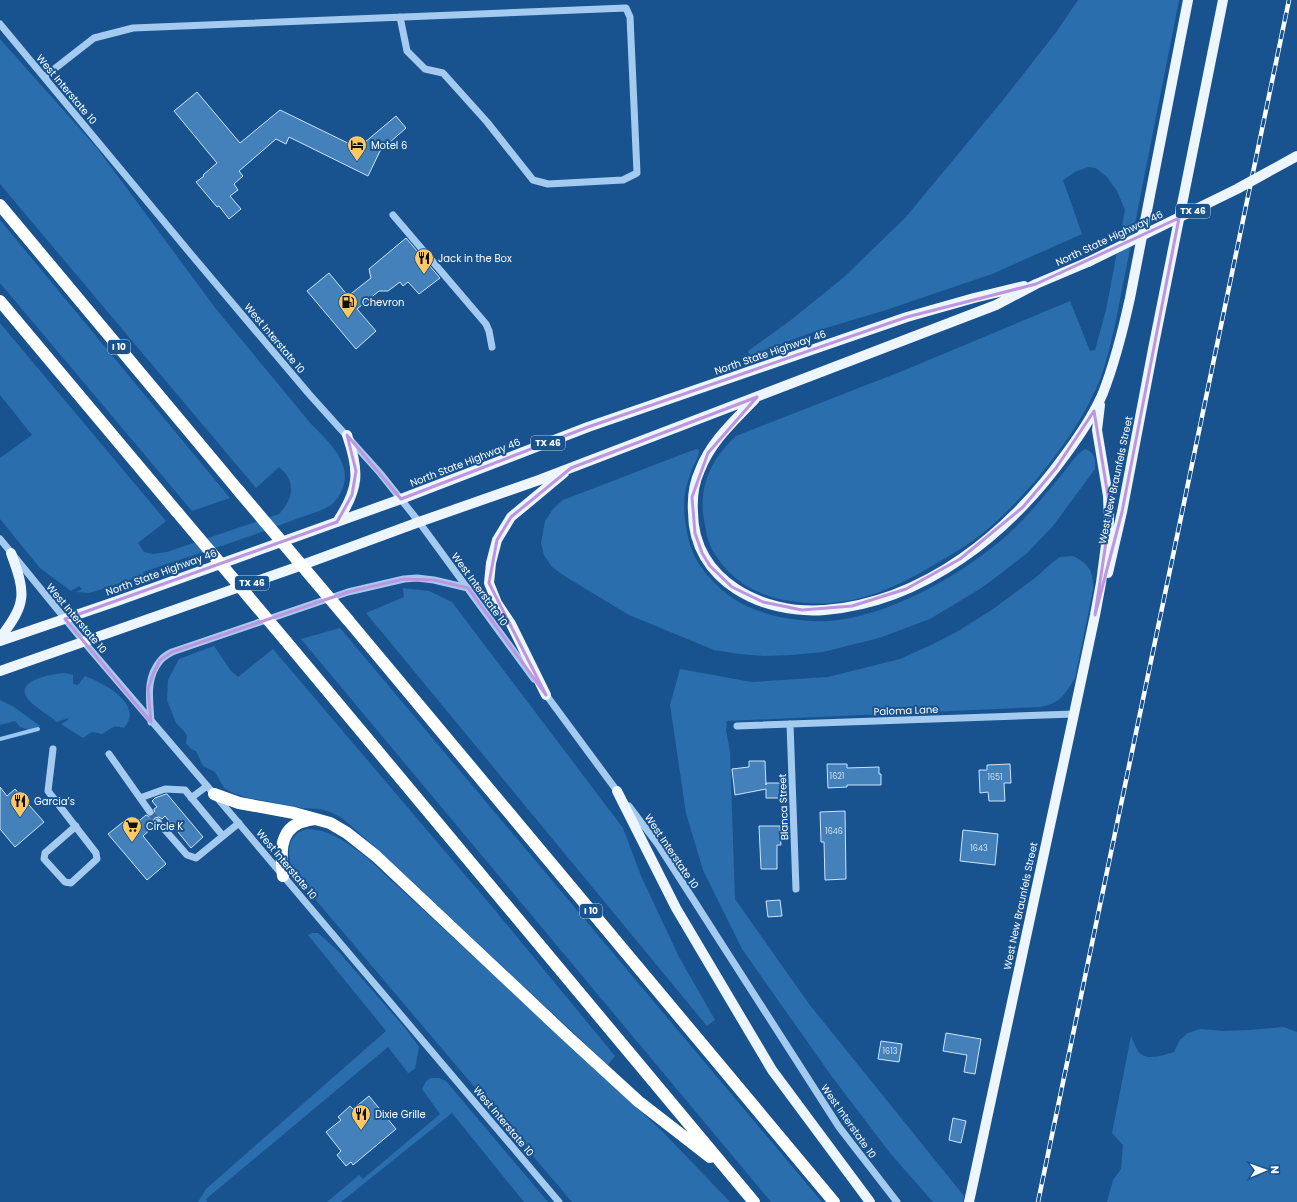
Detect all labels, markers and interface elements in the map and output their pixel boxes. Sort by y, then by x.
street label: West Interstate 10 [33,51,100,128]
hotel icon: Motel 6 [346,134,368,162]
place label: Motel 6 [371,138,407,153]
road number: TX 46 [1176,204,1210,218]
street label: North State Highway 46 [1053,207,1165,270]
restaurant icon: Jack in the Box [413,247,435,275]
place label: Jack in the Box [438,251,512,266]
fuel station icon: Chevron [337,291,359,319]
place label: Chevron [362,295,404,310]
street label: West Interstate 10 [241,300,308,377]
street label: North State Highway 46 [712,326,828,379]
road number: I 10 [108,340,130,354]
street label: West New Braunfels Street [1095,415,1136,545]
street label: North State Highway 46 [408,434,523,490]
road number: TX 46 [531,436,565,450]
street label: North State Highway 46 [104,545,219,600]
street label: West Interstate 10 [448,549,511,629]
road number: TX 46 [235,576,269,590]
street label: West Interstate 10 [43,580,110,657]
street label: Paloma Lane [873,702,939,719]
house number: 1621 [830,771,844,782]
house number: 1651 [987,772,1003,783]
street label: Blanca Street [775,773,792,840]
restaurant icon: Garcia’s [9,790,31,818]
place label: Garcia’s [34,794,75,809]
street label: West Interstate 10 [641,811,702,892]
supermarket icon: Circle K [121,815,143,843]
place label: Circle K [146,819,183,834]
street label: West Interstate 10 [253,826,320,903]
house number: 1646 [825,826,843,837]
street label: West New Braunfels Street [1000,841,1041,971]
house number: 1643 [970,843,988,854]
road number: I 10 [580,904,602,918]
house number: 1613 [883,1046,898,1057]
street label: West Interstate 10 [817,1081,880,1161]
street label: West Interstate 10 [470,1083,537,1160]
restaurant icon: Dixie Grille [350,1103,372,1131]
place label: Dixie Grille [375,1107,426,1122]
north arrow [1245,1150,1285,1190]
text: N [1267,1165,1283,1174]

